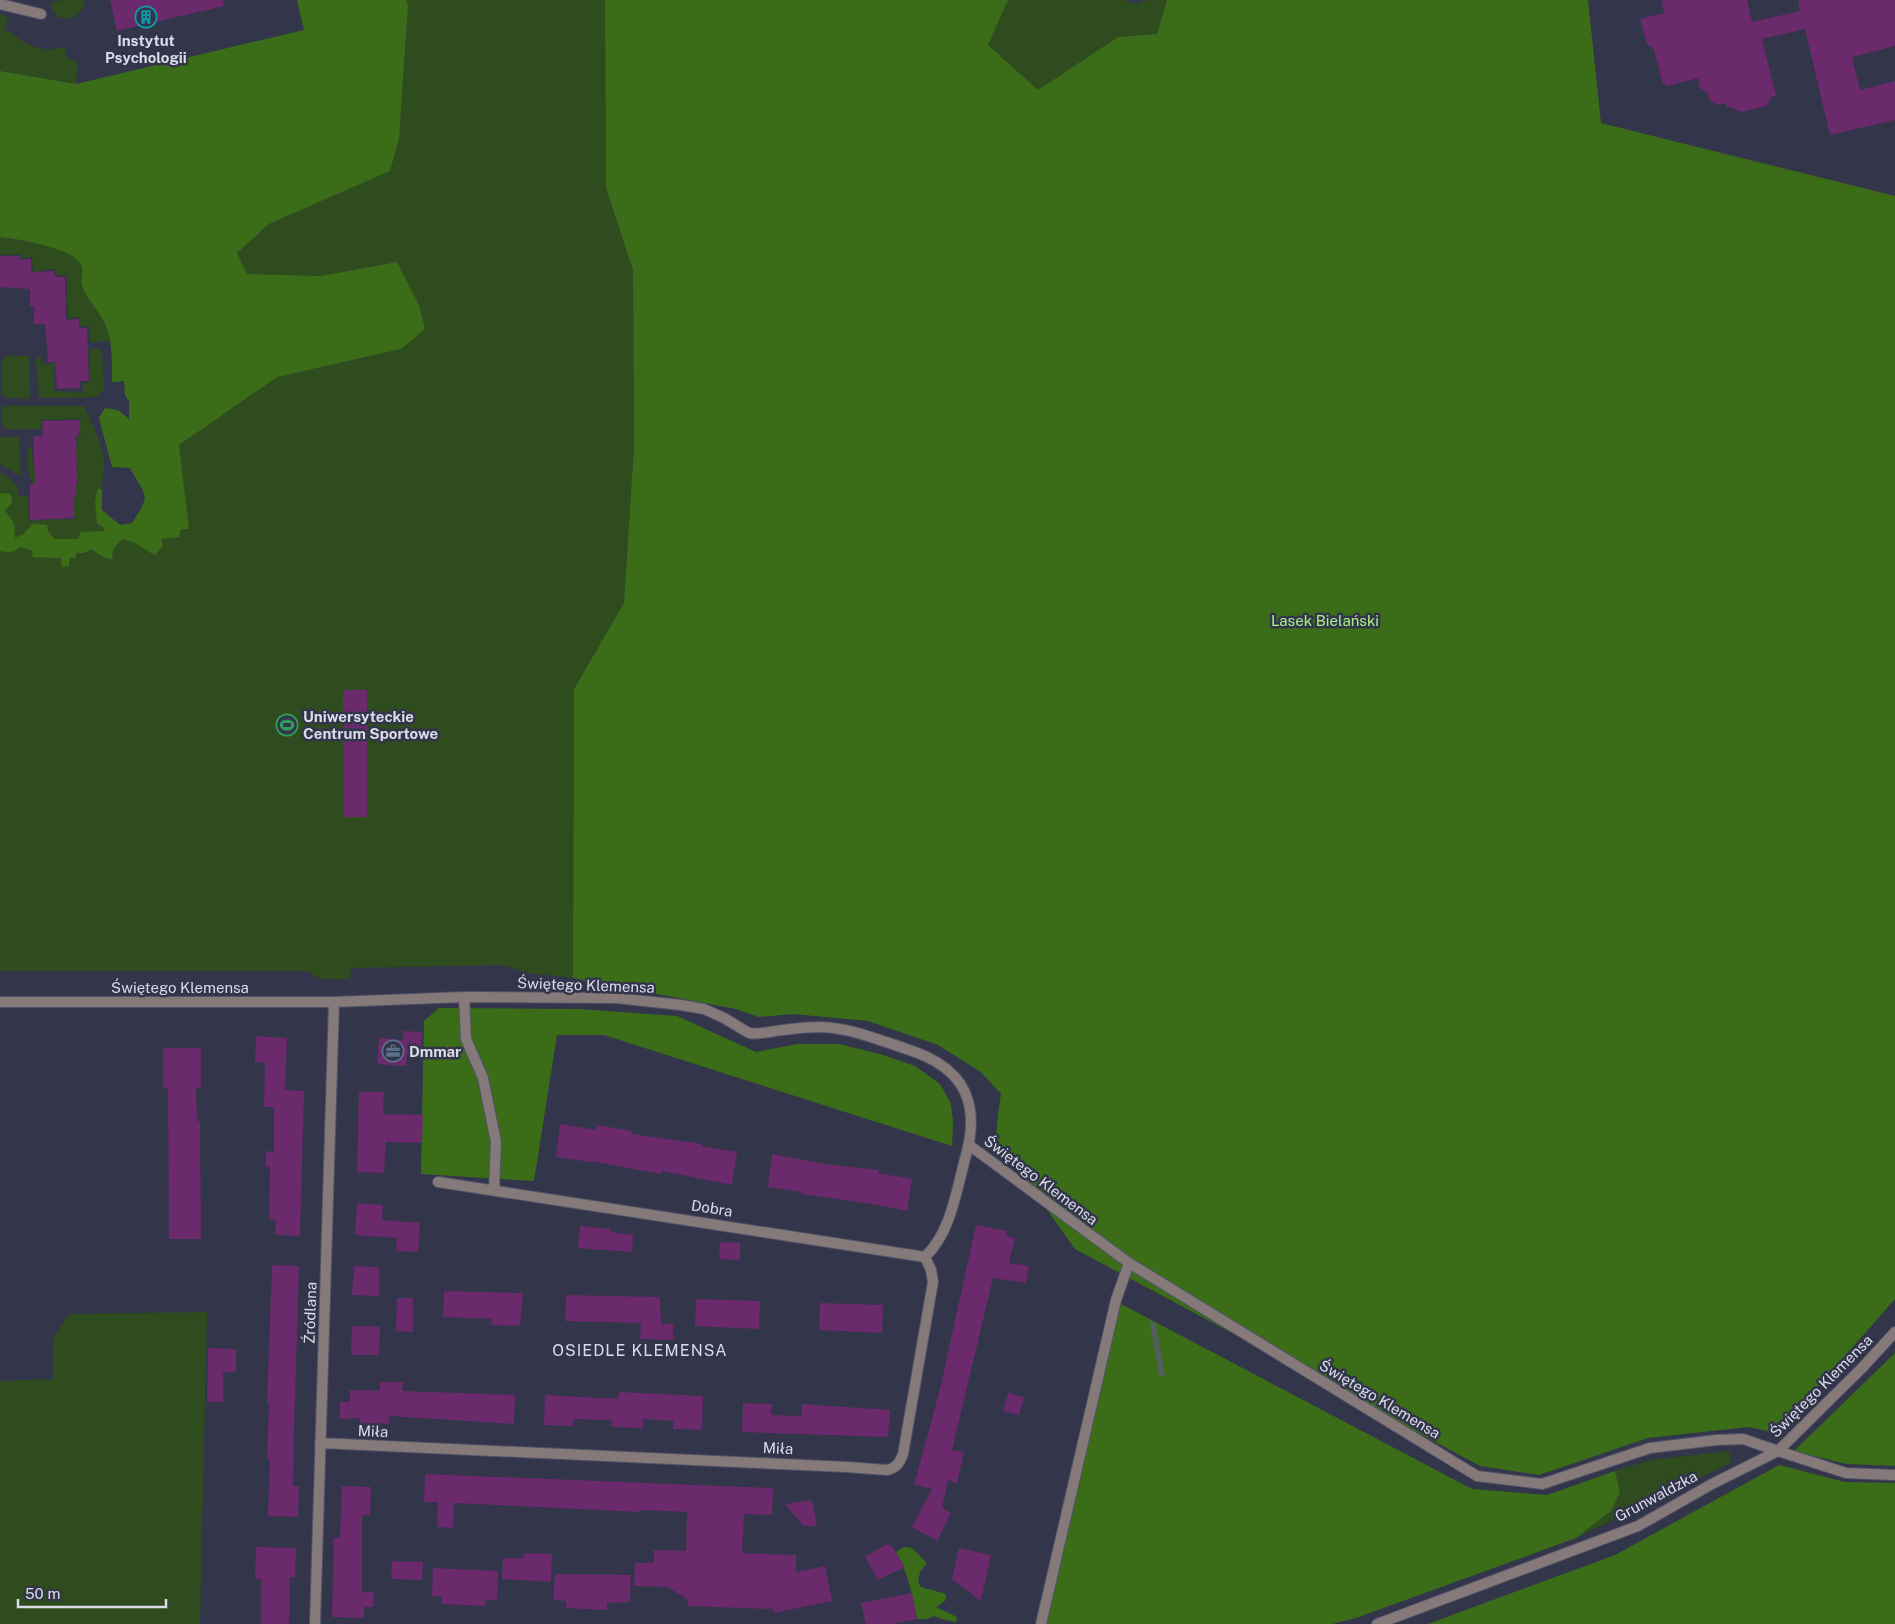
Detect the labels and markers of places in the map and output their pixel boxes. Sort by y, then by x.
building icon: Instytut Psychologii [134,5,158,29]
place label: Instytut Psychologii [105,32,187,66]
place label: Uniwersyteckie Centrum Sportowe [303,708,438,742]
sports icon: Uniwersyteckie Centrum Sportowe [275,713,299,737]
office icon: Dmmar [381,1039,405,1063]
place label: Dmmar [409,1043,461,1060]

